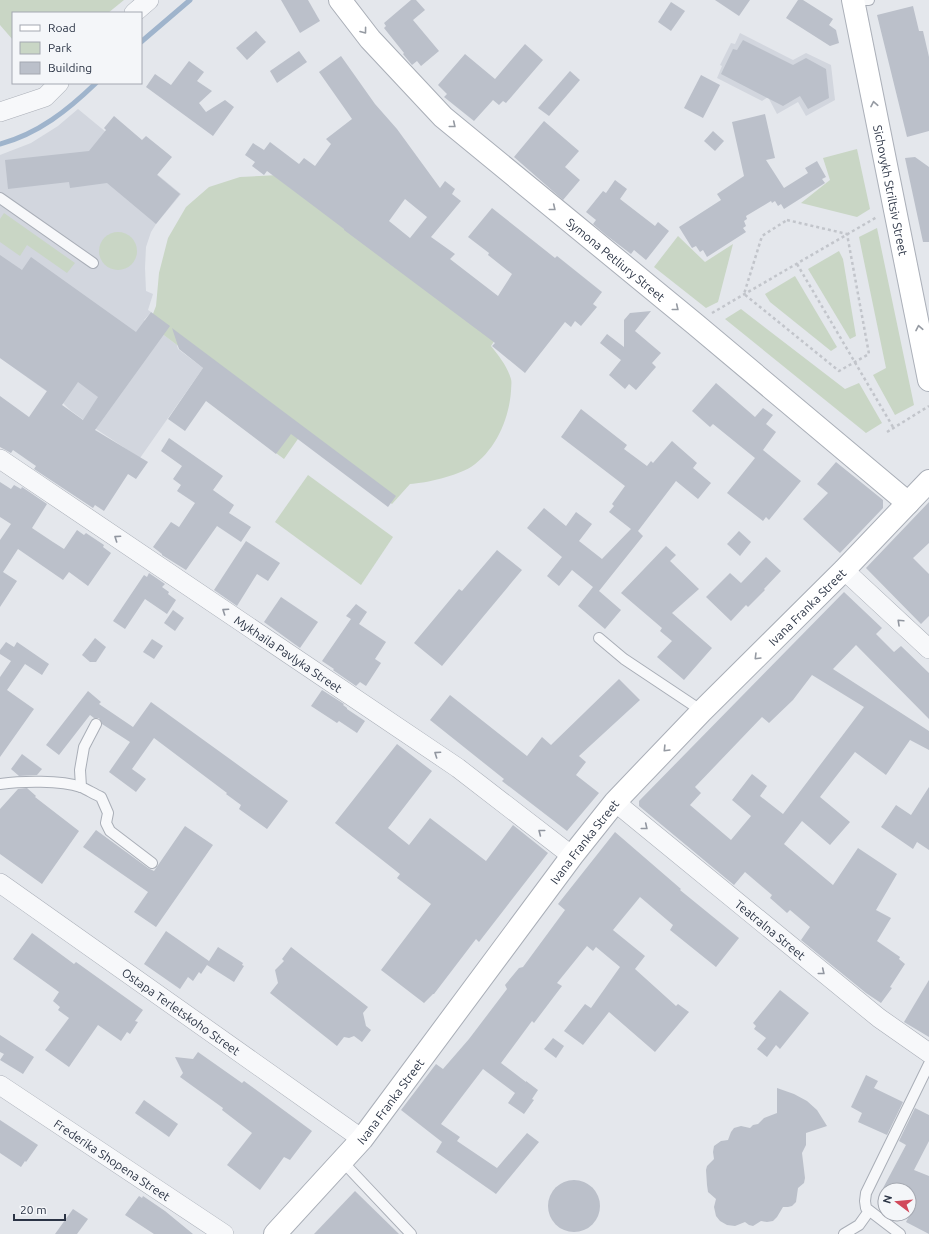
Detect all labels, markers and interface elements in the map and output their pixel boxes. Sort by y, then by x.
legend [12,12,142,84]
text: Road [48,21,76,34]
one-way arrow [359,27,366,34]
text: Park [48,41,72,54]
text: Building [48,61,92,74]
one-way arrow [870,101,879,108]
one-way arrow [448,121,456,128]
street label: Sichovykh Striltsiv Street [872,124,911,257]
one-way arrow [549,203,556,210]
street label: Symona Petliury Street [564,215,668,303]
one-way arrow [671,303,678,310]
one-way arrow [915,325,923,331]
one-way arrow [114,535,121,543]
street label: Ivana Franka Street [766,566,848,648]
one-way arrow [222,608,229,616]
street label: Mykhaila Pavlyka Street [232,613,345,695]
one-way arrow [898,620,905,627]
one-way arrow [754,652,762,660]
one-way arrow [663,744,671,752]
one-way arrow [434,751,441,759]
street label: Ivana Franka Street [547,797,621,886]
one-way arrow [641,823,648,830]
one-way arrow [539,830,546,837]
street label: Teatralna Street [733,897,808,962]
street label: Ostapa Terletskoho Street [120,965,243,1057]
one-way arrow [817,967,824,974]
street label: Ivana Franka Street [354,1056,426,1147]
street label: Frederika Shopena Street [52,1117,173,1203]
north arrow [877,1182,917,1222]
text: N [880,1194,894,1205]
scale bar [14,1196,65,1222]
text: 20 m [20,1203,47,1216]

